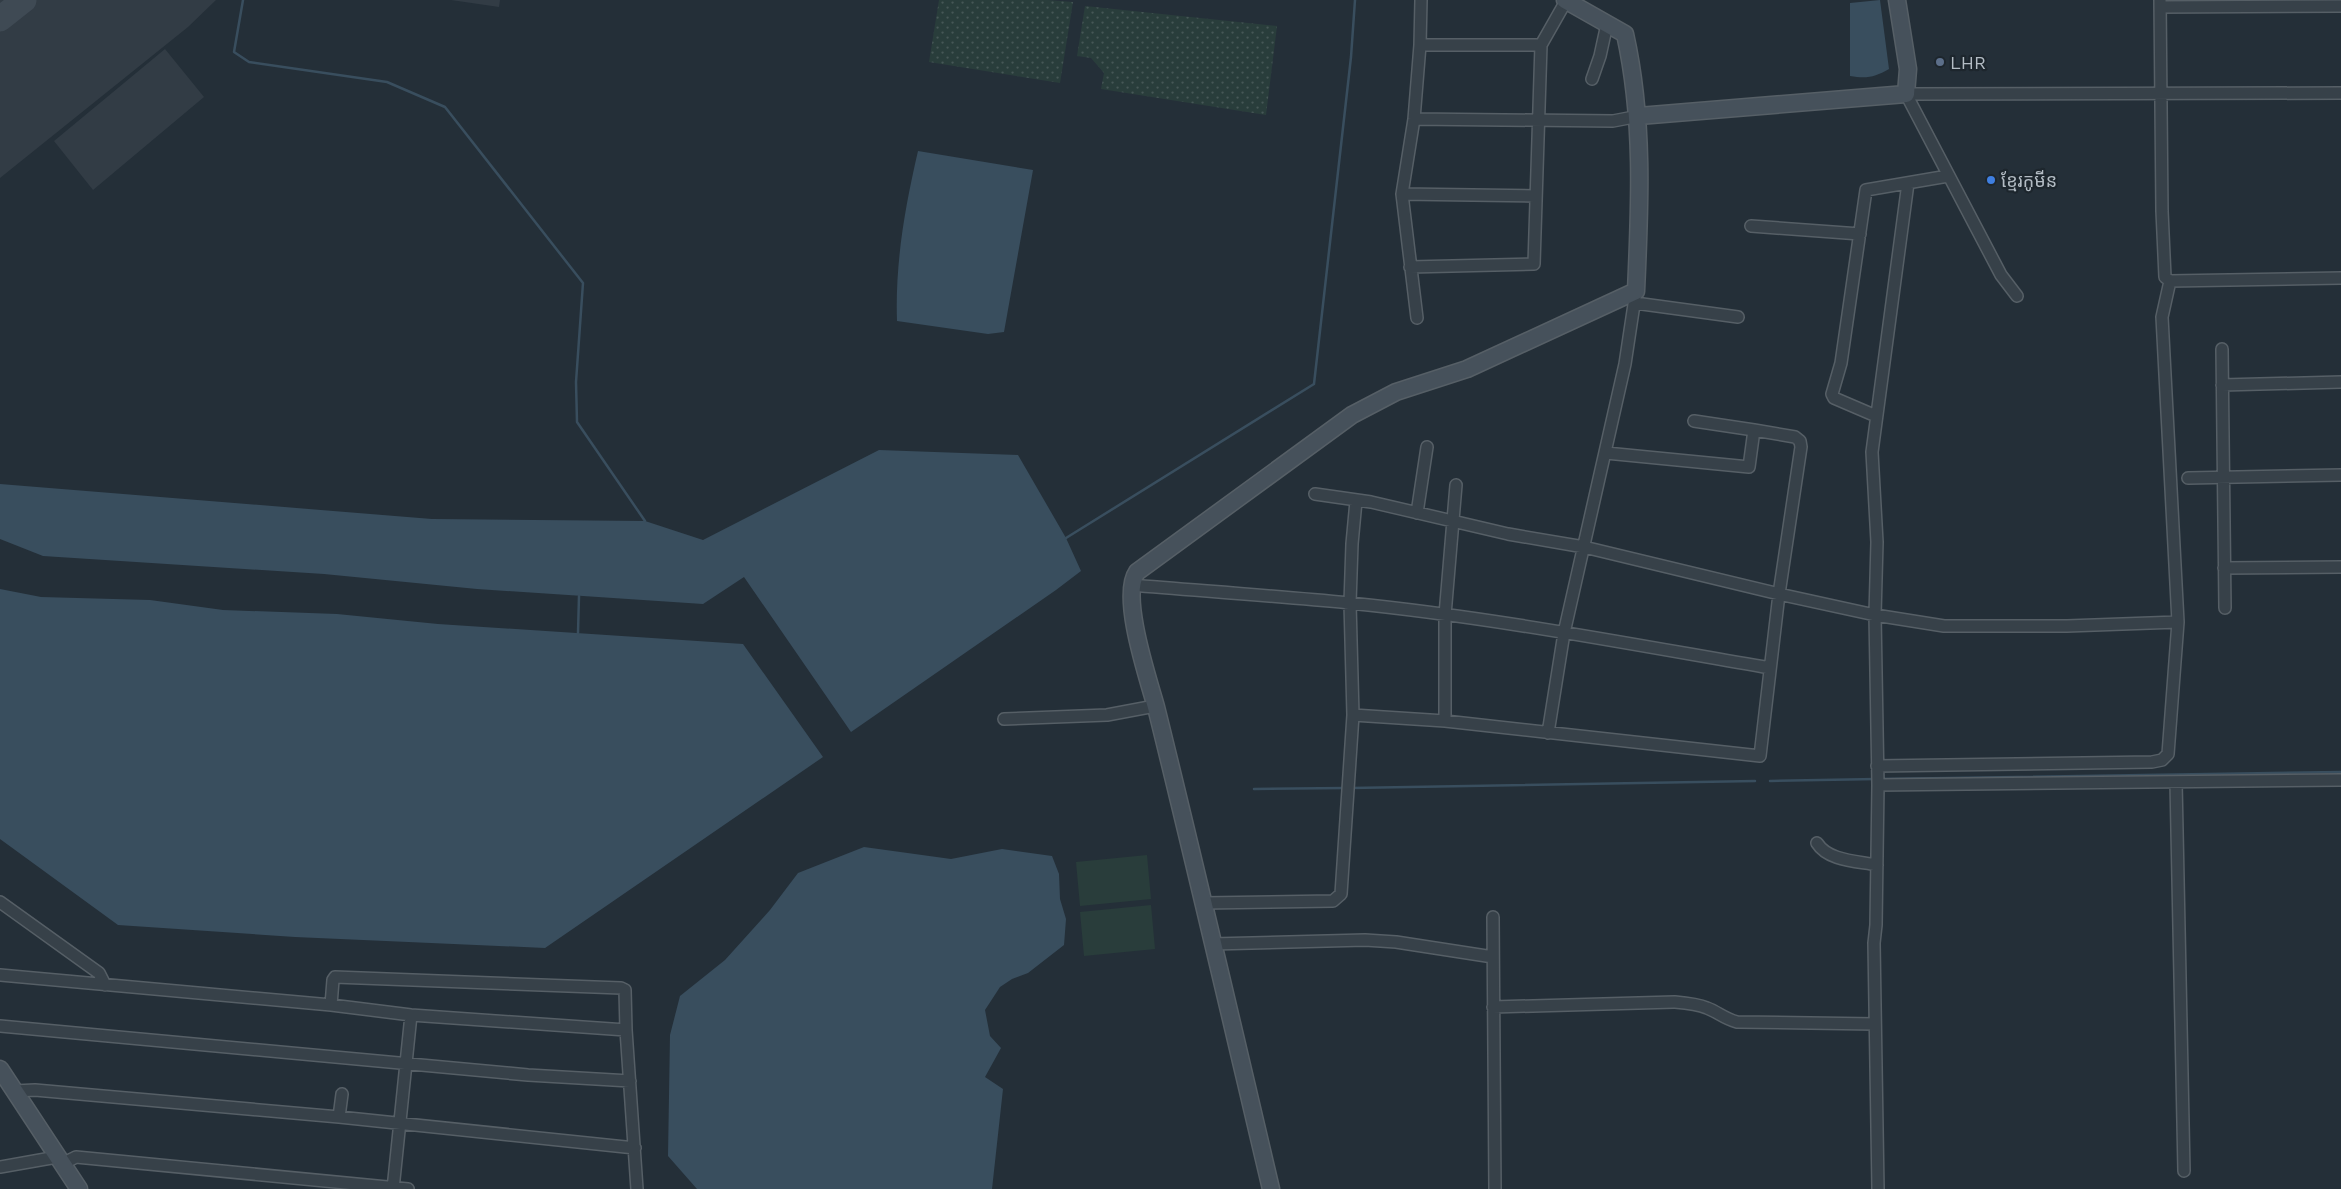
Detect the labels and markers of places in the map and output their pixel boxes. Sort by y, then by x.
place label: LHR [1950,52,1986,73]
marker: LHR [1934,56,1946,68]
place label: ខ្មែរកូមីន [2001,170,2057,192]
marker: ខ្មែរកូមីន [1985,174,1997,186]

